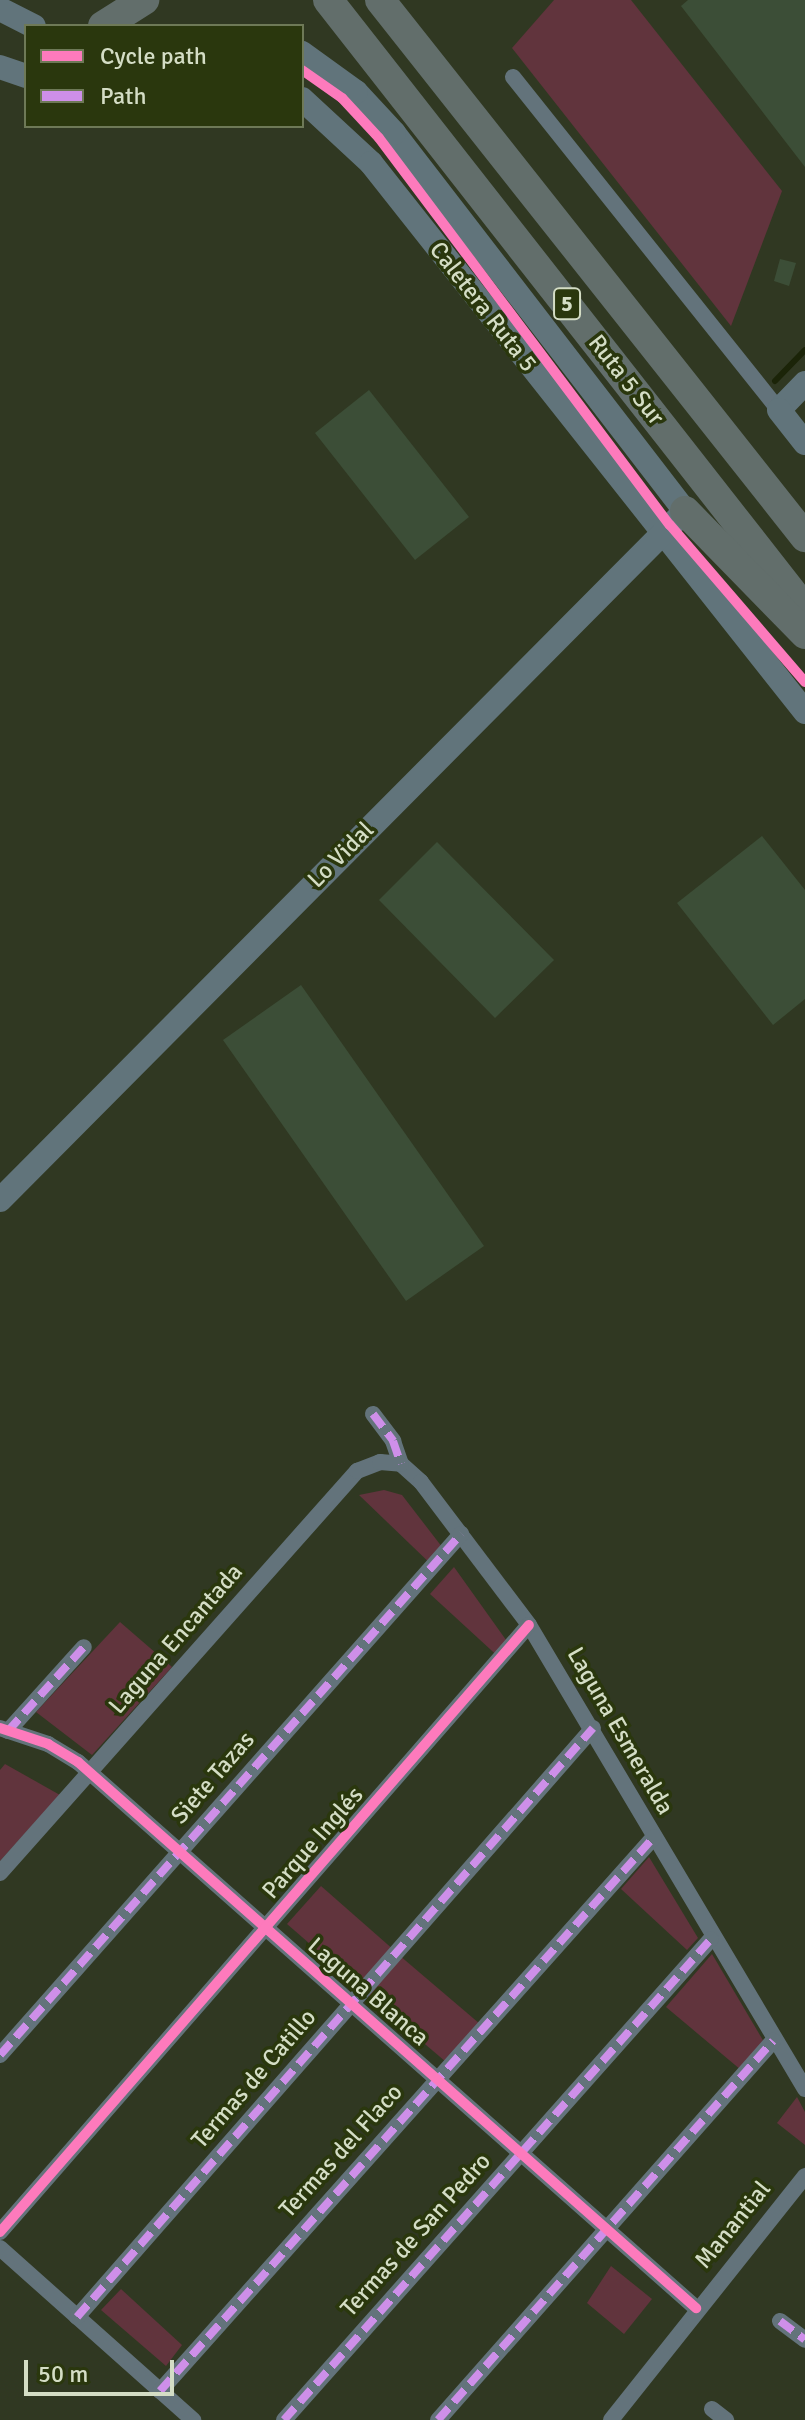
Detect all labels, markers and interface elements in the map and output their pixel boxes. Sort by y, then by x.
legend [24,24,304,128]
text: Cycle path [100,41,207,71]
text: Path [100,81,146,111]
street label: Caletera Ruta 5 [423,236,543,378]
road number: 5 [553,286,581,322]
street label: Ruta 5 Sur [582,329,670,431]
street label: Lo Vidal [302,816,380,894]
street label: Laguna Encantada [103,1558,249,1720]
street label: Laguna Esmeralda [560,1642,680,1820]
street label: Siete Tazas [165,1726,261,1830]
street label: Parque Inglés [257,1781,369,1905]
street label: Laguna Blanca [302,1932,434,2052]
street label: Termas de Catillo [186,2003,322,2155]
street label: Termas del Flaco [273,2078,409,2224]
street label: Termas de San Pedro [335,2147,497,2323]
street label: Manantial [689,2175,777,2275]
scale bar [28,2344,178,2394]
text: 50 m [38,2359,88,2389]

